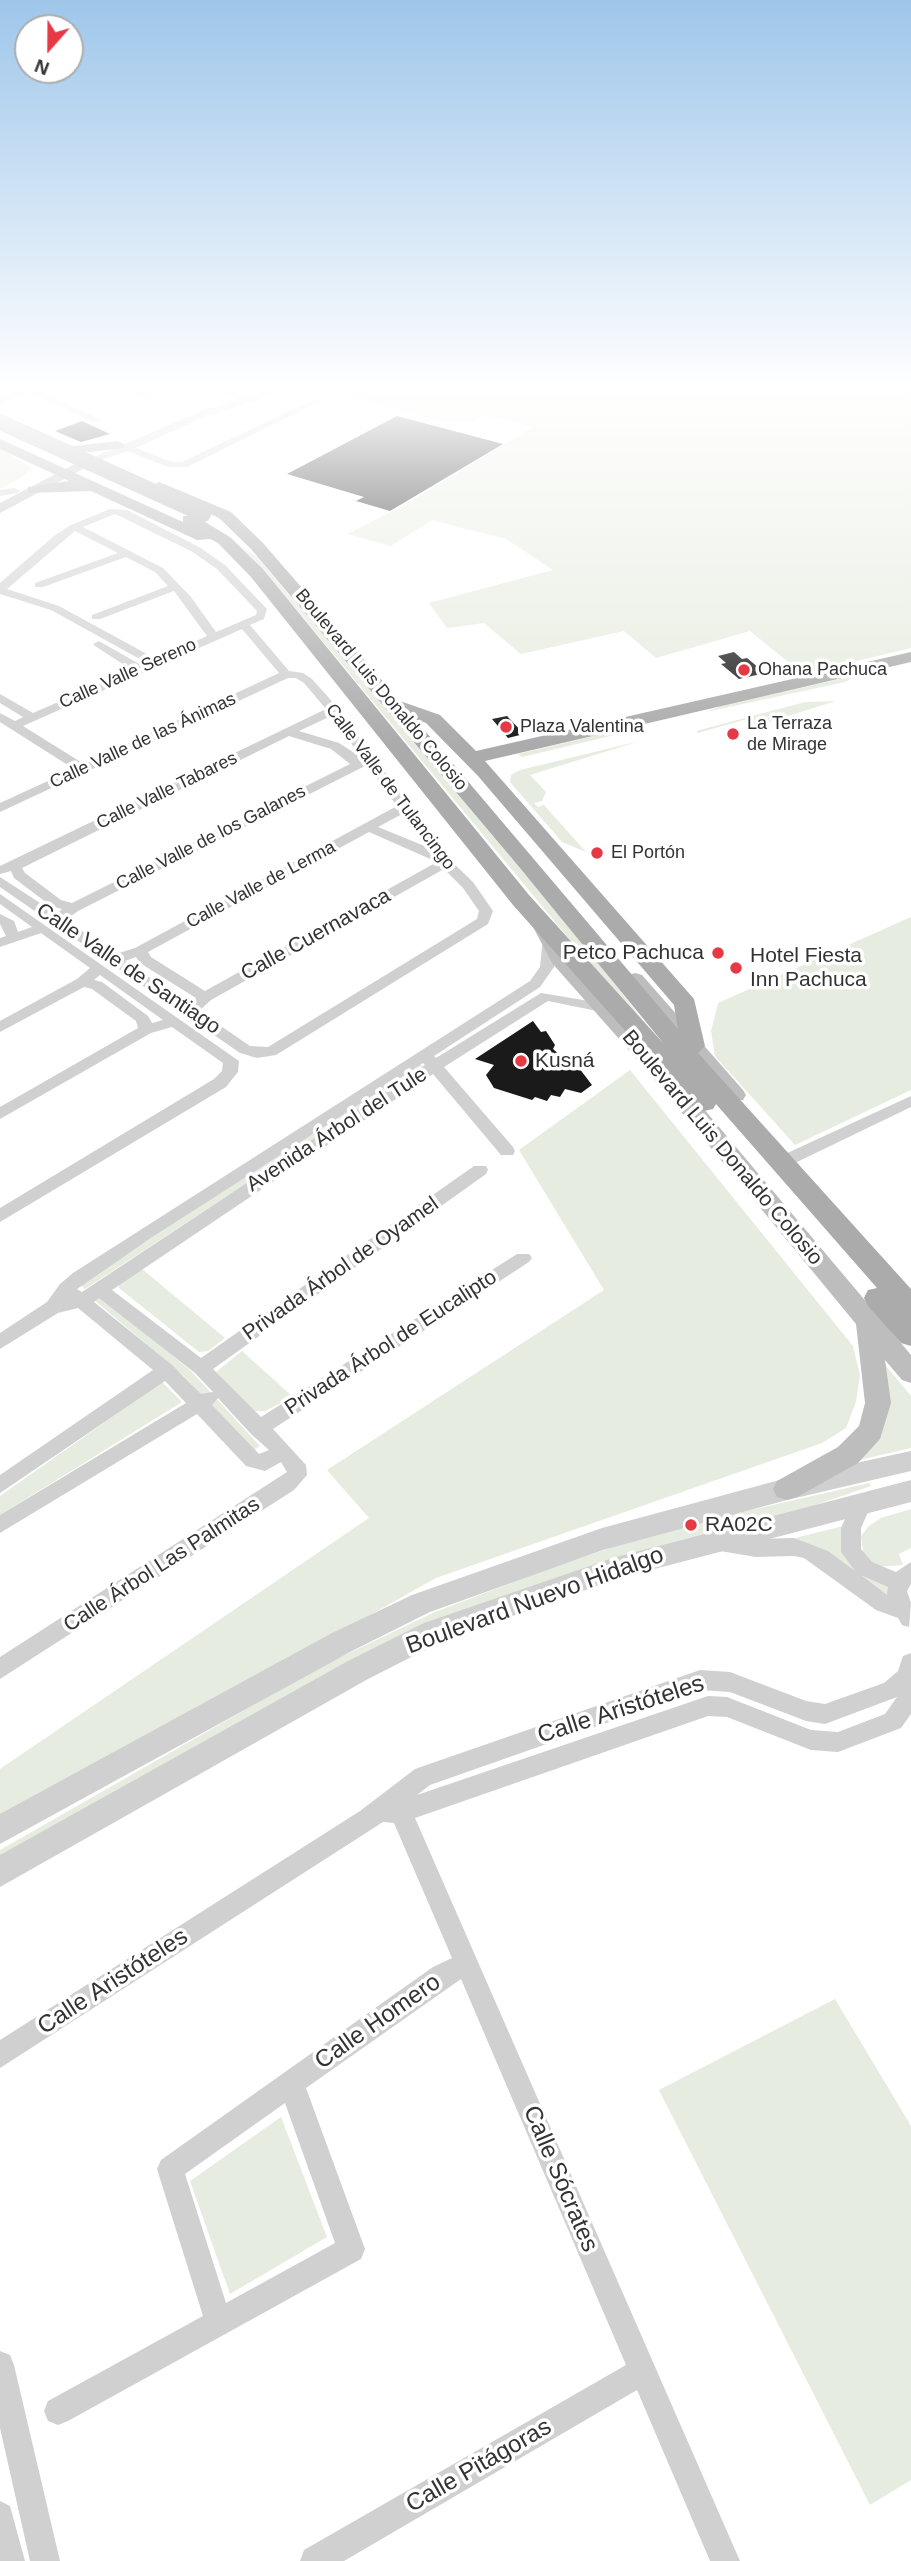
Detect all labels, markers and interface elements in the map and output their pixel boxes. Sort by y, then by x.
north arrow [14,14,84,84]
text: N [32,55,52,79]
street label: Boulevard Luis Donaldo Colosio [290,585,472,795]
street label: Calle Valle Sereno [56,634,200,714]
place label: Ohana Pachuca [758,659,887,681]
marker: Ohana Pachuca [736,662,752,678]
street label: Calle Valle de las Ánimas [47,688,239,794]
street label: Calle Valle de Tulancingo [321,700,459,874]
place label: La Terraza de Mirage [747,713,832,756]
place label: Plaza Valentina [520,716,644,738]
marker: Plaza Valentina [498,719,514,735]
marker: La Terraza de Mirage [725,726,741,742]
street label: Calle Valle Tabares [93,748,241,834]
street label: Calle Valle de los Galanes [113,781,309,895]
street label: Calle Valle de Lerma [183,837,339,933]
place label: El Portón [611,842,685,864]
marker: El Portón [589,845,605,861]
street label: Calle Cuernavaca [237,884,395,986]
street label: Calle Valle de Santiago [31,898,225,1040]
place label: Petco Pachuca [563,940,704,966]
place label: Hotel Fiesta Inn Pachuca [750,943,867,993]
marker: Petco Pachuca [710,945,726,961]
marker: Hotel Fiesta Inn Pachuca [728,960,744,976]
street label: Boulevard Luis Donaldo Colosio [616,1025,828,1271]
place label: Kusná [535,1048,595,1074]
marker: Kusná [513,1053,529,1069]
street label: Avenida Árbol del Tule [242,1062,432,1198]
street label: Privada Árbol de Oyamel [238,1192,444,1346]
street label: Privada Árbol de Eucalipto [280,1265,502,1421]
street label: Calle Árbol Las Palmitas [59,1492,265,1638]
place label: RA02C [705,1512,773,1538]
marker: RA02C [683,1517,699,1533]
street label: Boulevard Nuevo Hidalgo [402,1541,668,1661]
street label: Calle Aristóteles [534,1670,708,1750]
street label: Calle Aristóteles [32,1923,194,2041]
street label: Calle Homero [310,1968,446,2076]
street label: Calle Sócrates [516,2102,604,2256]
street label: Calle Pitágoras [401,2413,557,2519]

